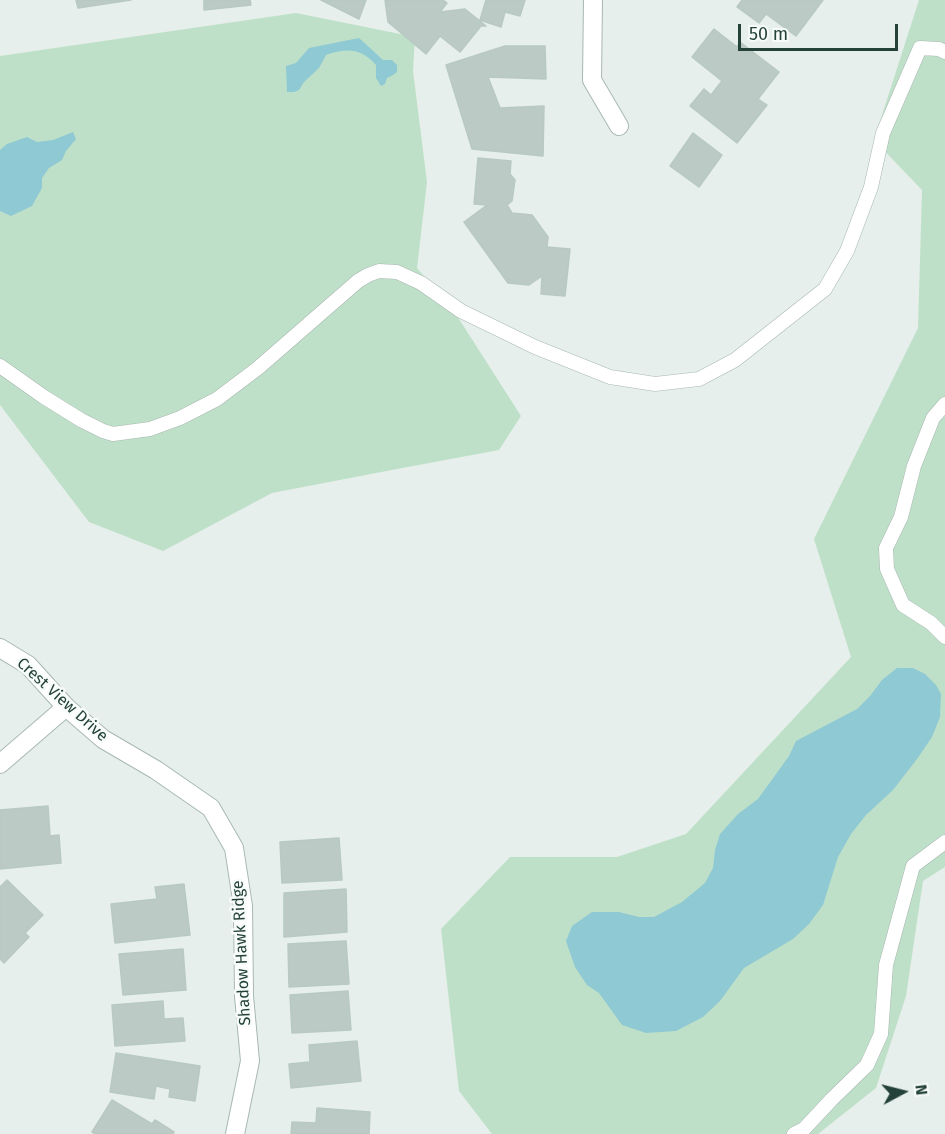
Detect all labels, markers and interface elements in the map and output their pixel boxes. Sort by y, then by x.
scale bar [741,12,902,50]
text: 50 m [749,23,788,45]
street label: Crest View Drive [12,654,112,746]
street label: Shadow Hawk Ridge [229,880,255,1026]
north arrow [873,1062,933,1122]
text: N [911,1083,931,1096]

